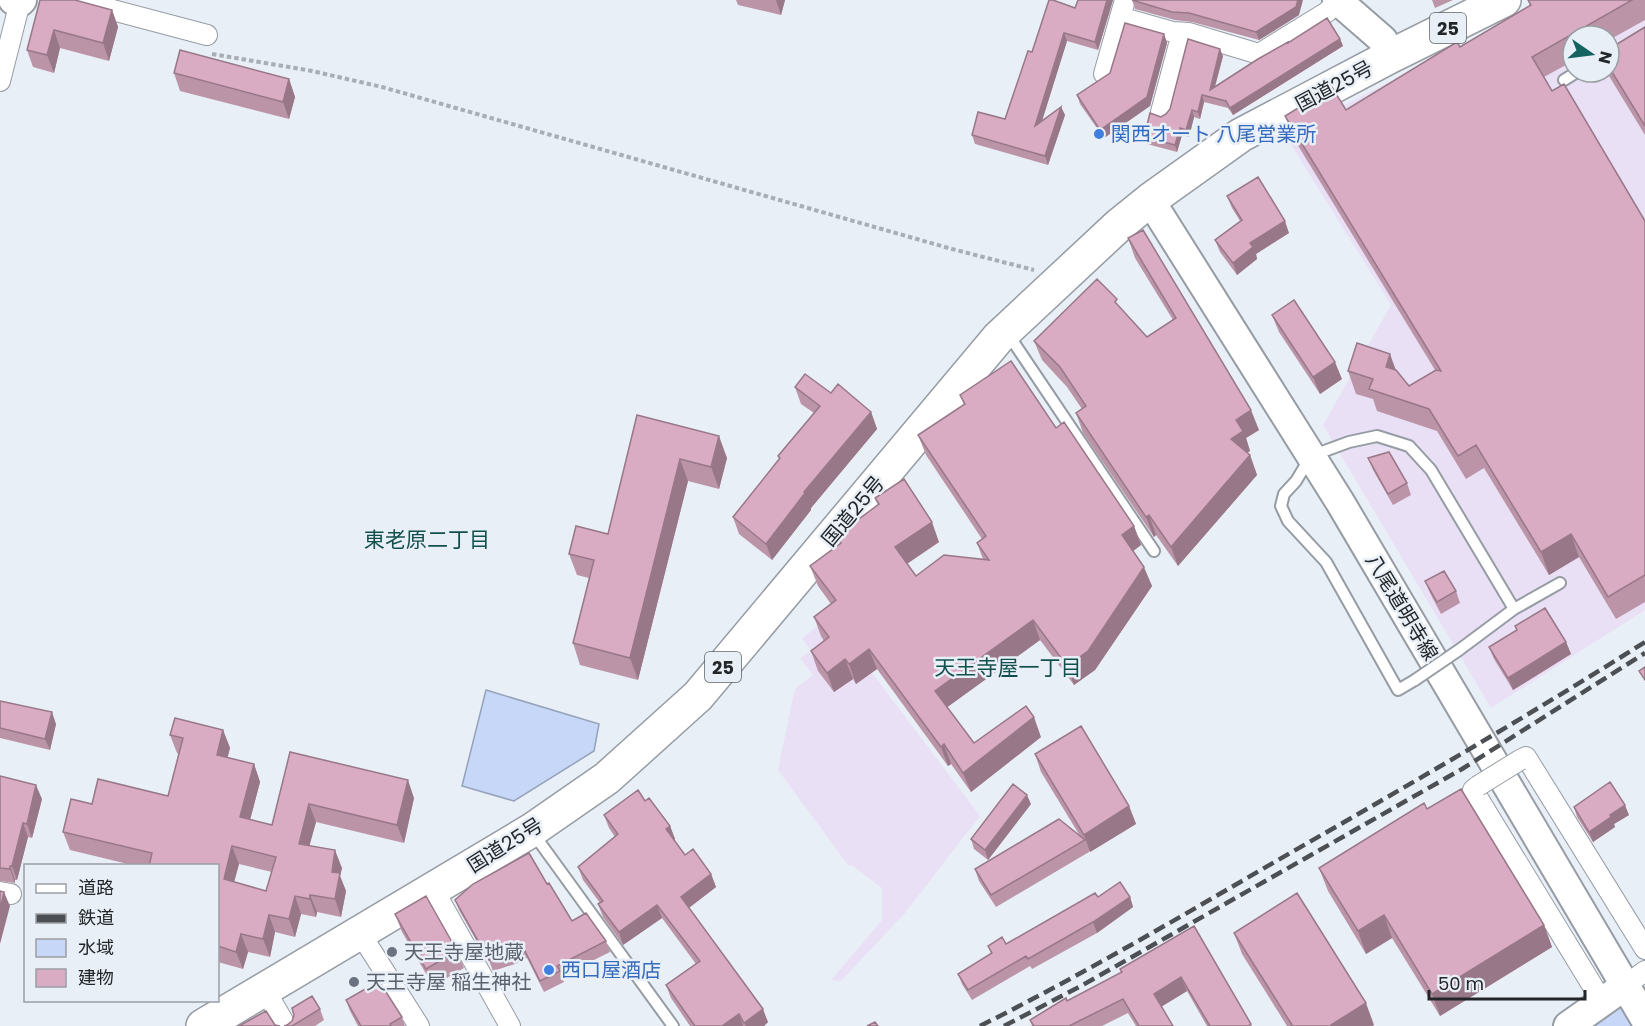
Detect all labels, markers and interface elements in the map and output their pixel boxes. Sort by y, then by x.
road number: 25 [1430,13,1466,43]
north arrow [1561,24,1621,84]
text: N [1592,49,1618,66]
street label: 国道25号 [1290,54,1378,118]
place label: 関西オート 八尾営業所 [1111,120,1316,148]
marker: 関西オート 八尾営業所 [1092,127,1106,141]
street label: 国道25号 [815,470,891,552]
district label: 東老原二丁目 [364,525,490,554]
street label: 八尾道明寺線 [1359,548,1445,666]
road number: 25 [705,652,741,682]
district label: 天王寺屋一丁目 [935,653,1082,682]
street label: 国道25号 [462,811,548,879]
legend [24,864,219,1002]
text: 道路 [78,875,114,900]
text: 鉄道 [78,905,114,930]
text: 水域 [78,935,114,960]
place label: 天王寺屋地蔵 [404,938,524,966]
marker: 天王寺屋地蔵 [385,945,399,959]
place label: 西口屋酒店 [561,956,661,984]
marker: 西口屋酒店 [542,963,556,977]
scale bar [1429,963,1585,1001]
text: 建物 [78,965,114,990]
place label: 天王寺屋 稲生神社 [366,968,531,996]
text: 50 m [1438,971,1484,996]
marker: 天王寺屋 稲生神社 [347,975,361,989]

